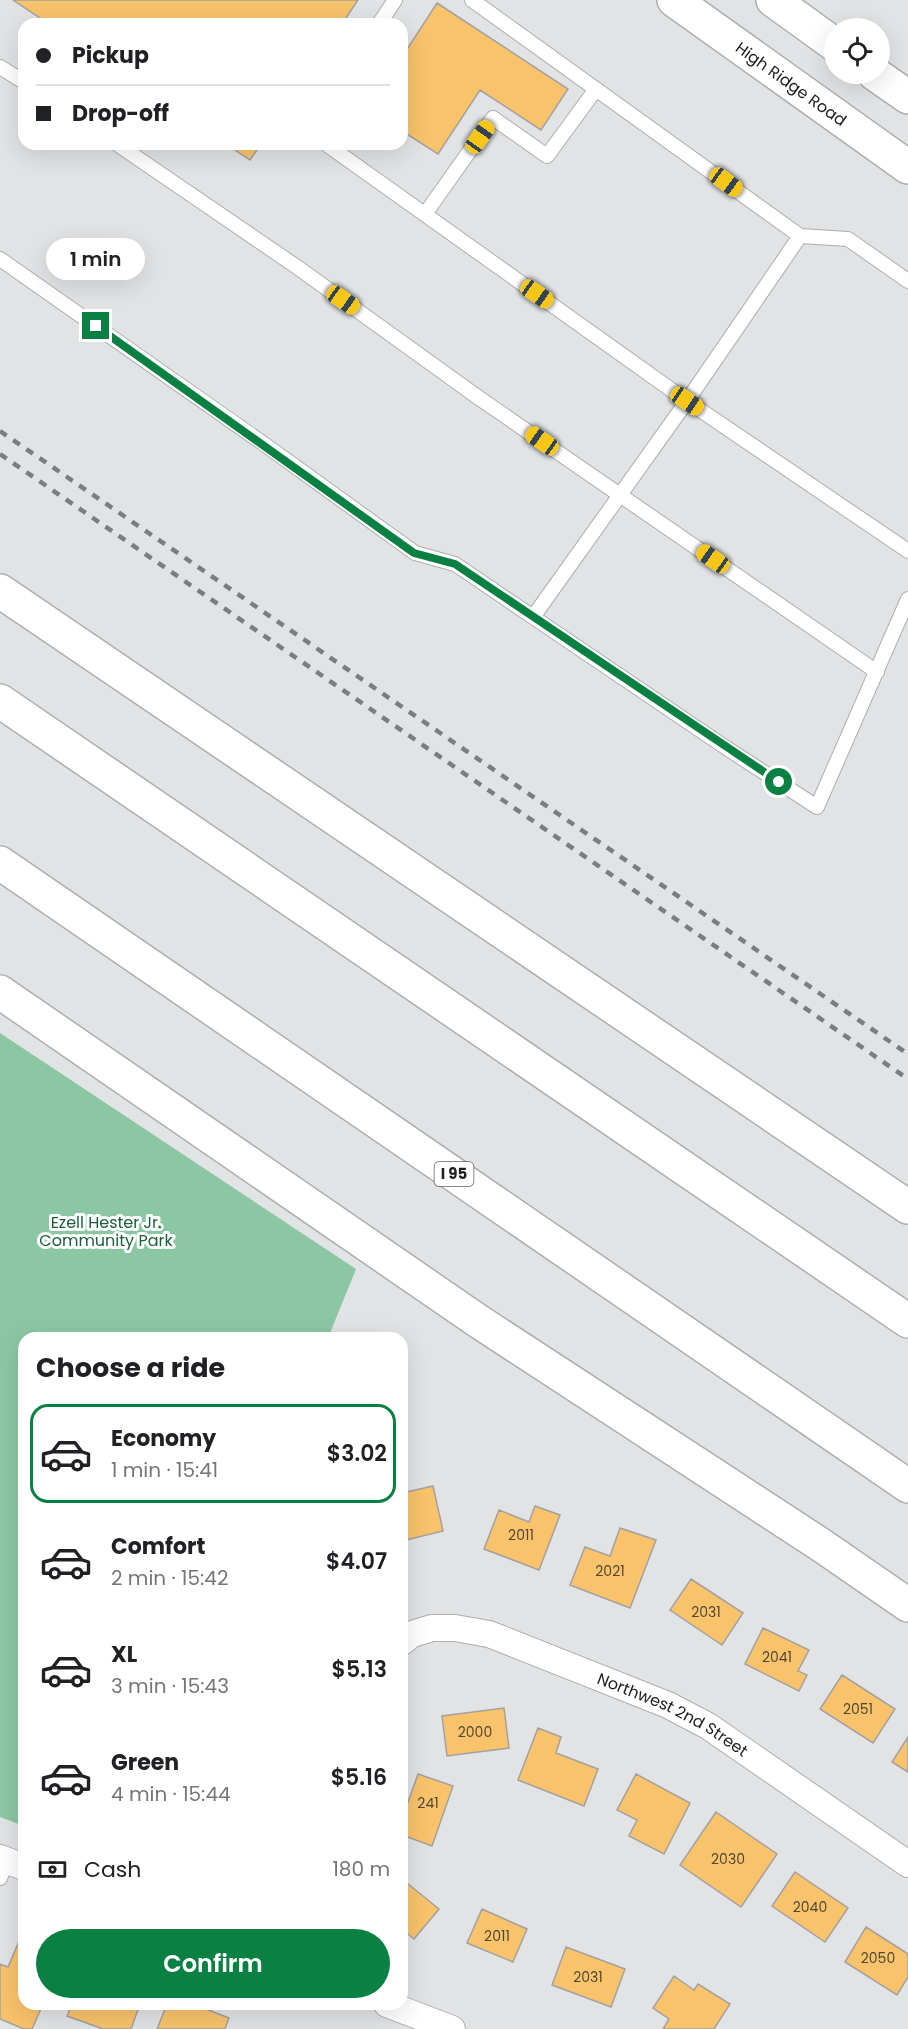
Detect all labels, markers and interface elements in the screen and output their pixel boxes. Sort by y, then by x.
map controls [824,18,890,84]
button: locate [824,18,890,84]
street label: High Ridge Road [731,36,851,132]
text: Pickup [72,40,149,71]
text: Drop-off [72,98,169,129]
car [462,117,498,157]
car [706,164,746,200]
callout: 1 min [46,239,146,281]
text: 1 min [70,245,121,273]
car [517,276,557,312]
car [323,282,363,318]
route end [82,312,109,339]
car [667,383,707,419]
car [522,423,562,459]
car [693,541,733,577]
route start [765,768,792,795]
road number: I 95 [434,1162,474,1186]
park label: Ezell Hester Jr. Community Park [39,1211,173,1252]
text: Choose a ride [36,1349,225,1386]
text: Economy [111,1423,216,1454]
icon: car [39,1427,93,1481]
text: $3.02 [327,1438,387,1469]
text: 1 min · 15:41 [111,1456,218,1484]
house number: 2011 [508,1525,534,1545]
text: Comfort [111,1531,205,1562]
icon: car [39,1535,93,1589]
text: $4.07 [326,1546,387,1577]
house number: 2021 [595,1561,625,1581]
text: 2 min · 15:42 [111,1564,228,1592]
house number: 2031 [691,1602,721,1622]
text: XL [111,1639,137,1670]
icon: car [39,1643,93,1697]
house number: 2041 [762,1647,792,1667]
text: $5.13 [332,1654,387,1685]
street label: Northwest 2nd Street [594,1667,752,1762]
text: 3 min · 15:43 [111,1672,229,1700]
house number: 2051 [843,1699,873,1719]
house number: 2000 [458,1722,492,1742]
text: Green [111,1747,179,1778]
icon: car [39,1751,93,1805]
text: $5.16 [331,1762,387,1793]
text: 4 min · 15:44 [111,1780,231,1808]
house number: 241 [417,1793,439,1813]
house number: 2030 [711,1849,745,1869]
icon: cash [36,1853,69,1886]
text: Cash [84,1854,141,1885]
text: 180 m [332,1855,390,1883]
house number: 2040 [793,1897,827,1917]
house number: 2011 [484,1926,510,1946]
button: Confirm [36,1929,390,1998]
house number: 2050 [861,1948,895,1968]
house number: 2031 [573,1967,603,1987]

